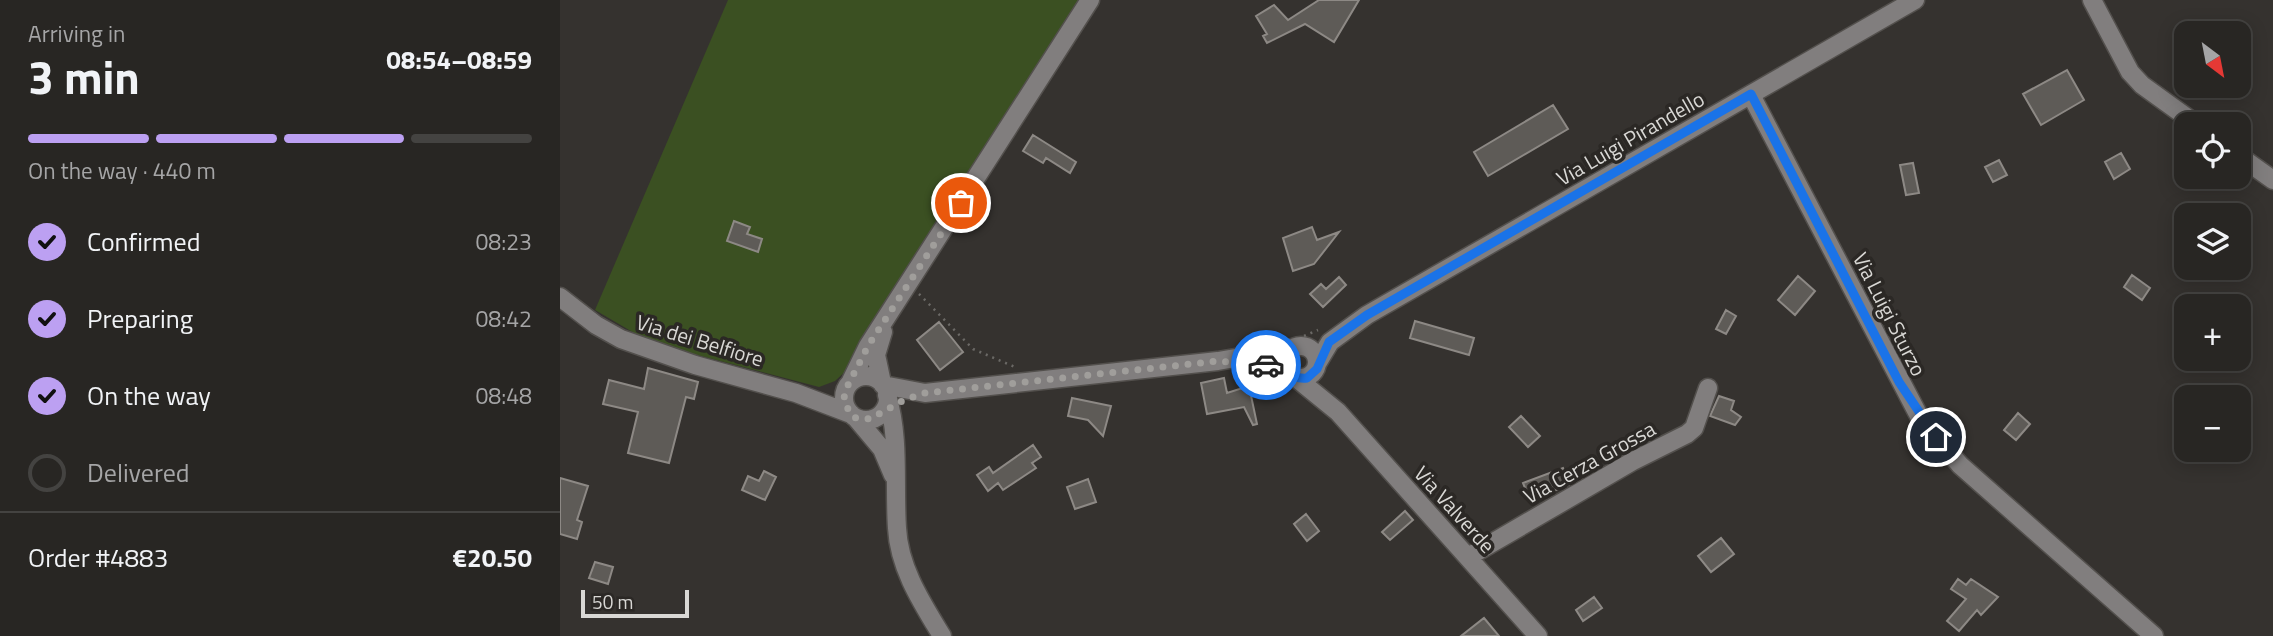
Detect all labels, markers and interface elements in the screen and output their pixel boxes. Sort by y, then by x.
text: Arriving in [28,16,125,51]
north arrow [2174,21,2250,98]
map controls [2174,21,2251,462]
text: 08:54–08:59 [386,40,532,79]
text: 3 min [28,42,140,112]
street label: Via Luigi Pirandello [1550,83,1710,193]
button: locate [2174,112,2251,189]
text: On the way · 440 m [28,153,216,188]
pin [931,173,991,233]
icon: bag [942,184,980,222]
button: layers [2174,203,2251,280]
text: Confirmed [87,222,201,261]
icon: check [28,223,66,261]
text: 08:23 [475,224,532,259]
street label: Via Luigi Sturzo [1845,246,1935,382]
button: + [2174,294,2251,371]
text: Preparing [87,299,193,338]
icon: check [28,300,66,338]
text: 08:42 [475,301,532,336]
street label: Via dei Belfiore [632,305,768,375]
courier [1231,330,1301,400]
icon: car [1247,346,1285,384]
text: On the way [87,376,211,415]
icon: check [28,377,66,415]
text: 08:48 [475,378,532,413]
button: − [2174,385,2251,462]
pin [1906,407,1966,467]
street label: Via Cerza Grossa [1517,412,1661,512]
icon: home [1917,418,1955,456]
text: Delivered [87,453,190,492]
street label: Via Valverde [1407,458,1503,560]
text: Order #4883 [28,538,168,577]
text: €20.50 [453,538,532,577]
scale bar [581,587,690,619]
text: 50 m [592,587,633,616]

